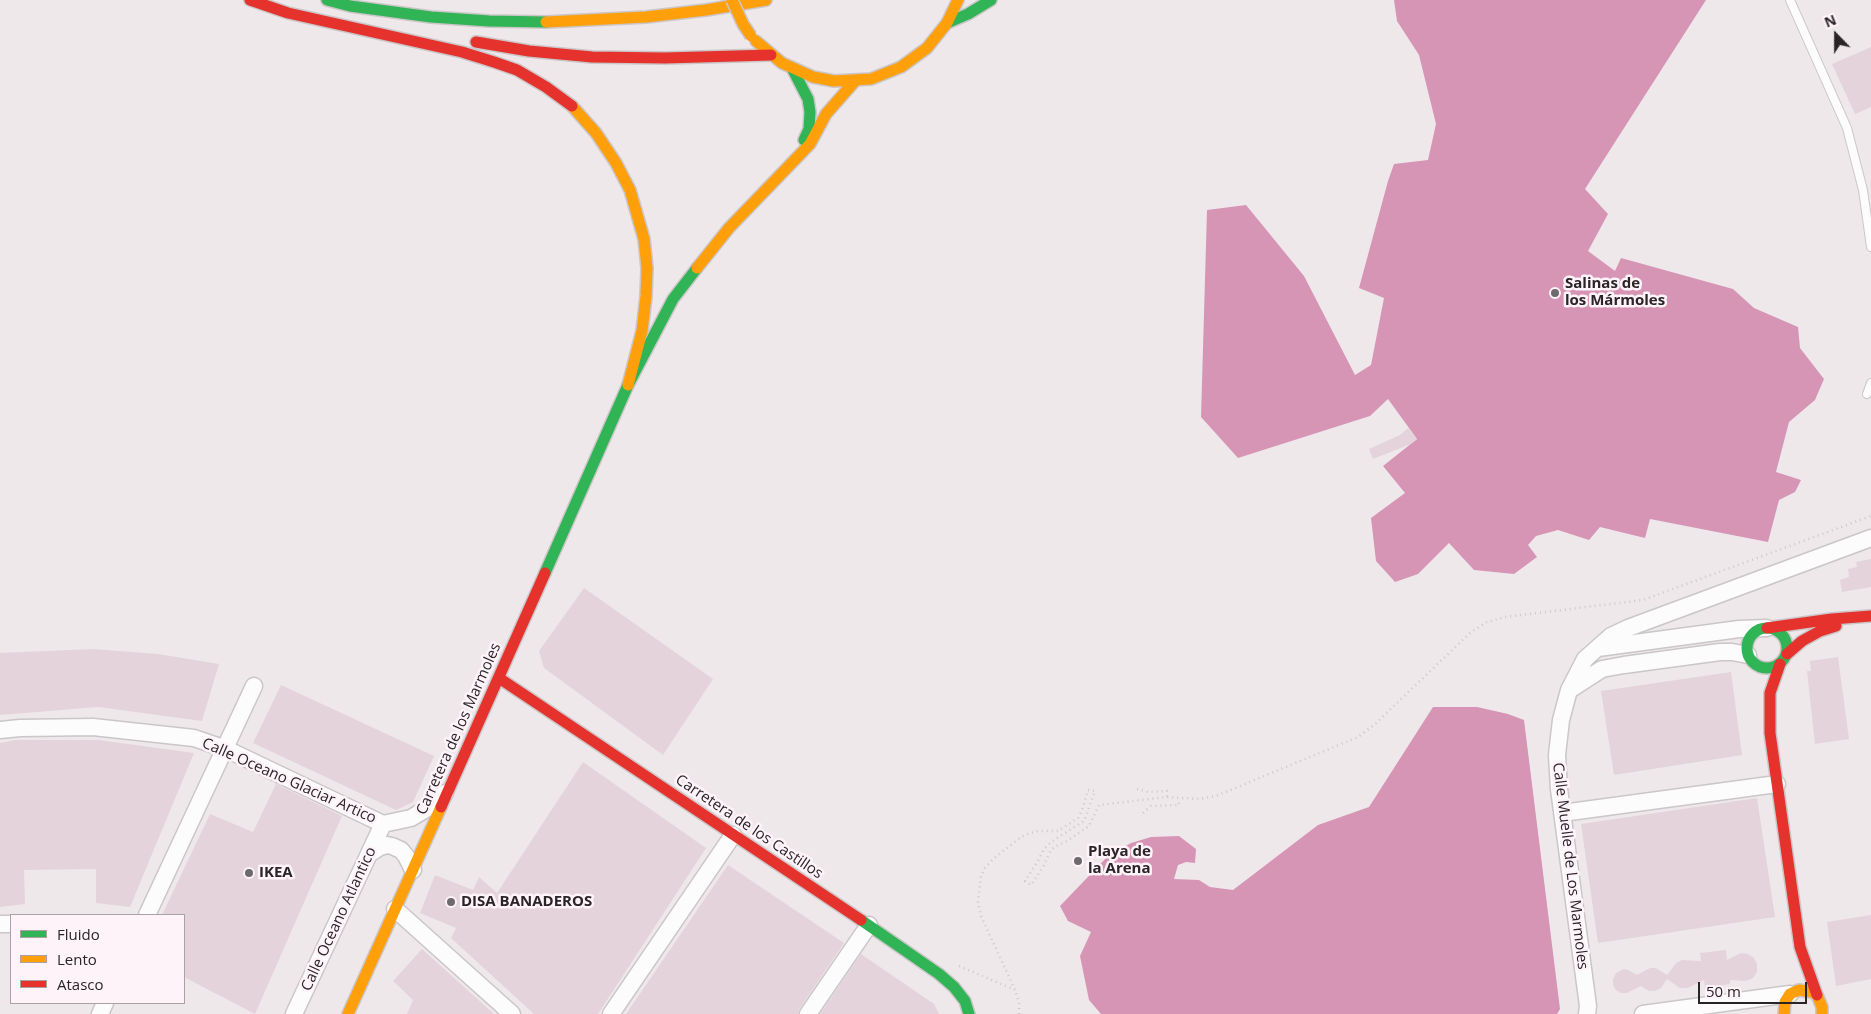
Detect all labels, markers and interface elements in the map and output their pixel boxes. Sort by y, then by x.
north arrow [1811,10,1861,60]
text: N [1821,10,1839,32]
place label: Salinas de los Mármoles [1565,275,1665,310]
marker: Salinas de los Mármoles [1549,287,1561,299]
street label: Carretera de los Marmoles [413,640,505,818]
street label: Calle Oceano Glaciar Artico [199,734,379,828]
street label: Calle Muelle de Los Marmoles [1548,762,1592,970]
street label: Carretera de los Castillos [672,771,826,883]
place label: Playa de la Arena [1088,843,1151,878]
street label: Calle Oceano Atlantico [298,844,380,994]
marker: Playa de la Arena [1072,855,1084,867]
place label: IKEA [259,864,293,882]
marker: IKEA [243,867,255,879]
place label: DISA BANADEROS [461,893,592,911]
marker: DISA BANADEROS [445,896,457,908]
legend [10,914,185,1004]
text: Fluido [57,924,100,944]
text: Lento [57,949,97,969]
scale bar [1701,972,1810,1004]
text: Atasco [57,974,104,994]
text: 50 m [1706,981,1741,1001]

